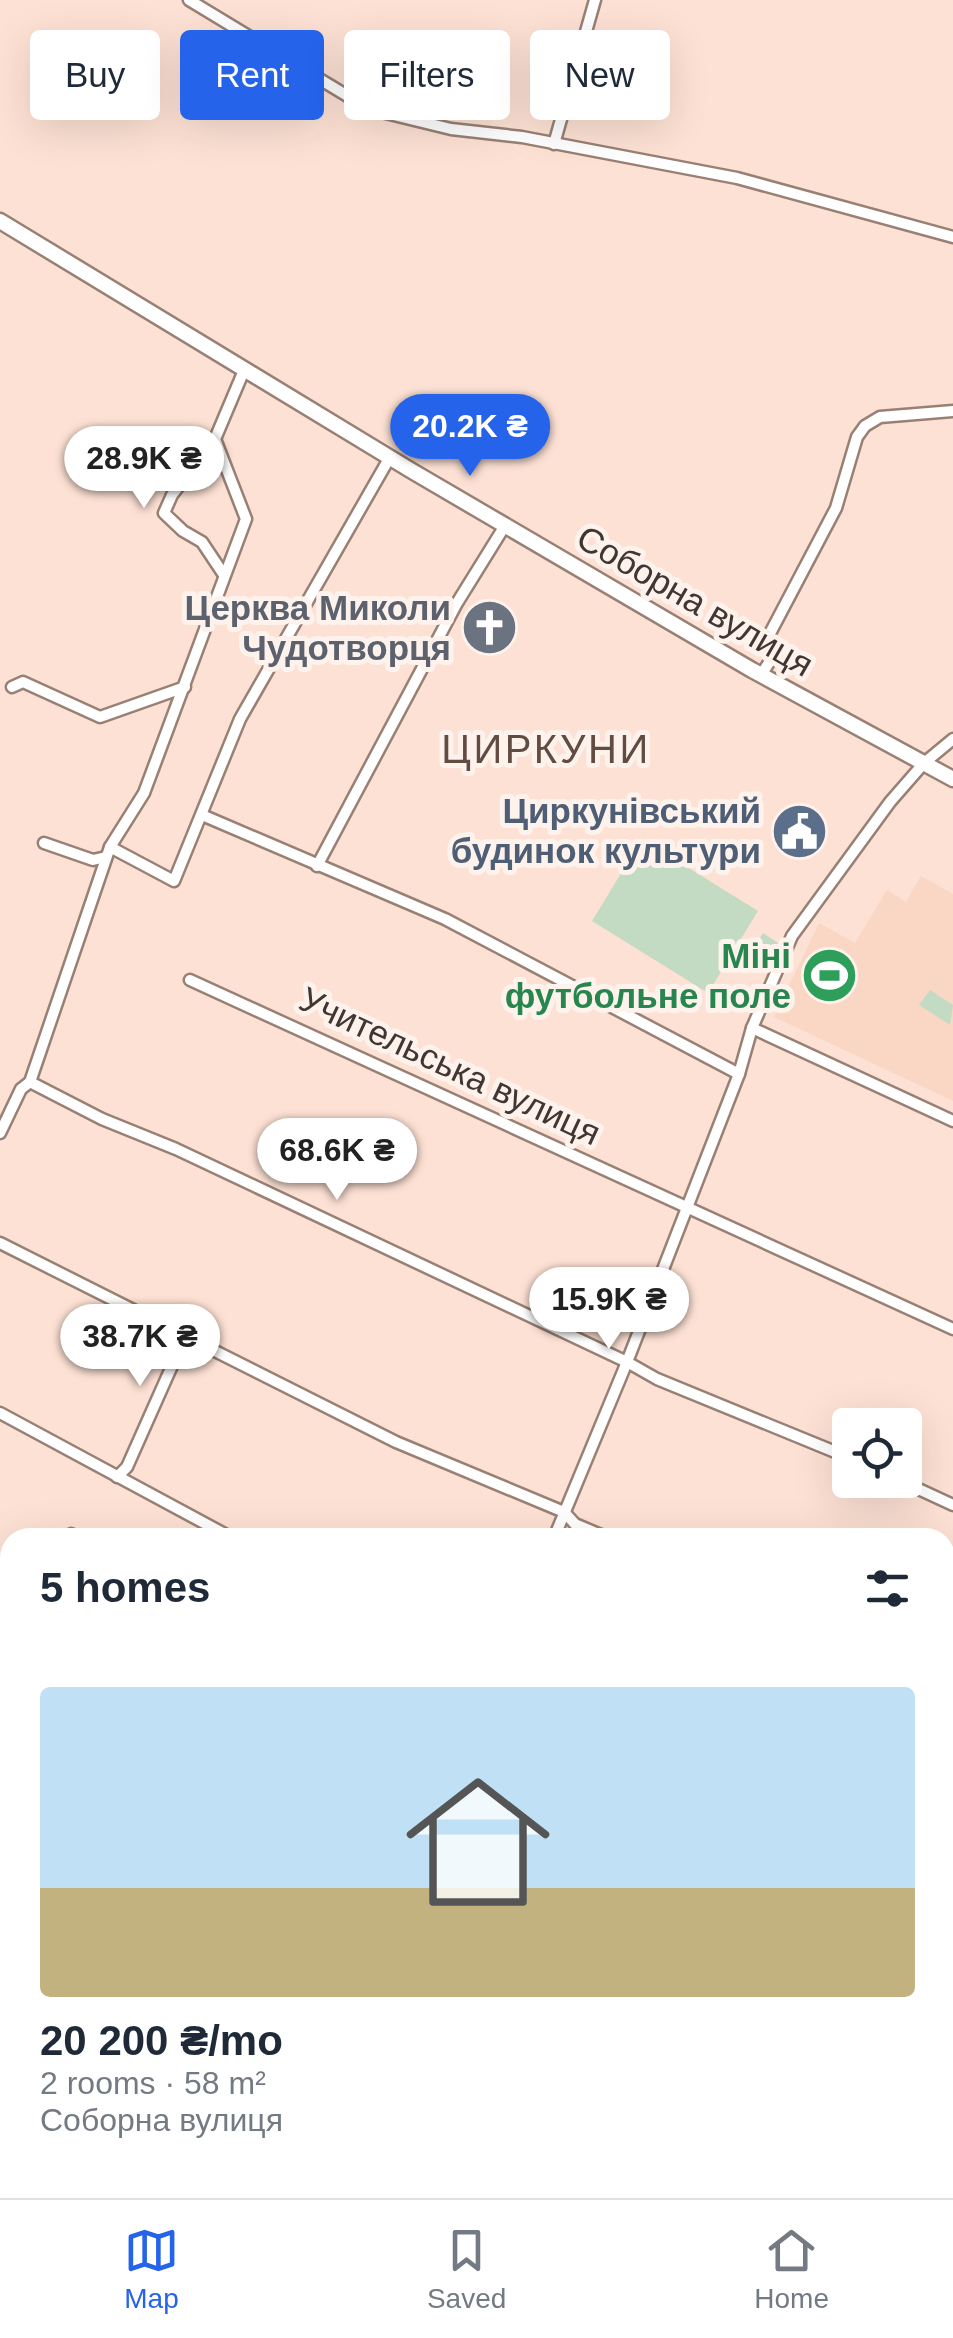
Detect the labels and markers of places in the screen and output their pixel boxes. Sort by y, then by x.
pin: 20.2K ₴ [378,394,562,479]
pin: 28.9K ₴ [52,426,236,511]
place label: Церква Миколи Чудотворця [184,588,451,667]
church icon: Церква Миколи Чудотворця [460,598,520,658]
place label: Циркунівський будинок культури [451,791,761,870]
public building icon: Циркунівський будинок культури [770,801,830,861]
place label: Міні футбольне поле [505,936,791,1015]
sports icon: Міні футбольне поле [800,946,860,1006]
pin: 68.6K ₴ [245,1118,429,1203]
pin: 15.9K ₴ [517,1267,701,1352]
pin: 38.7K ₴ [48,1304,232,1389]

